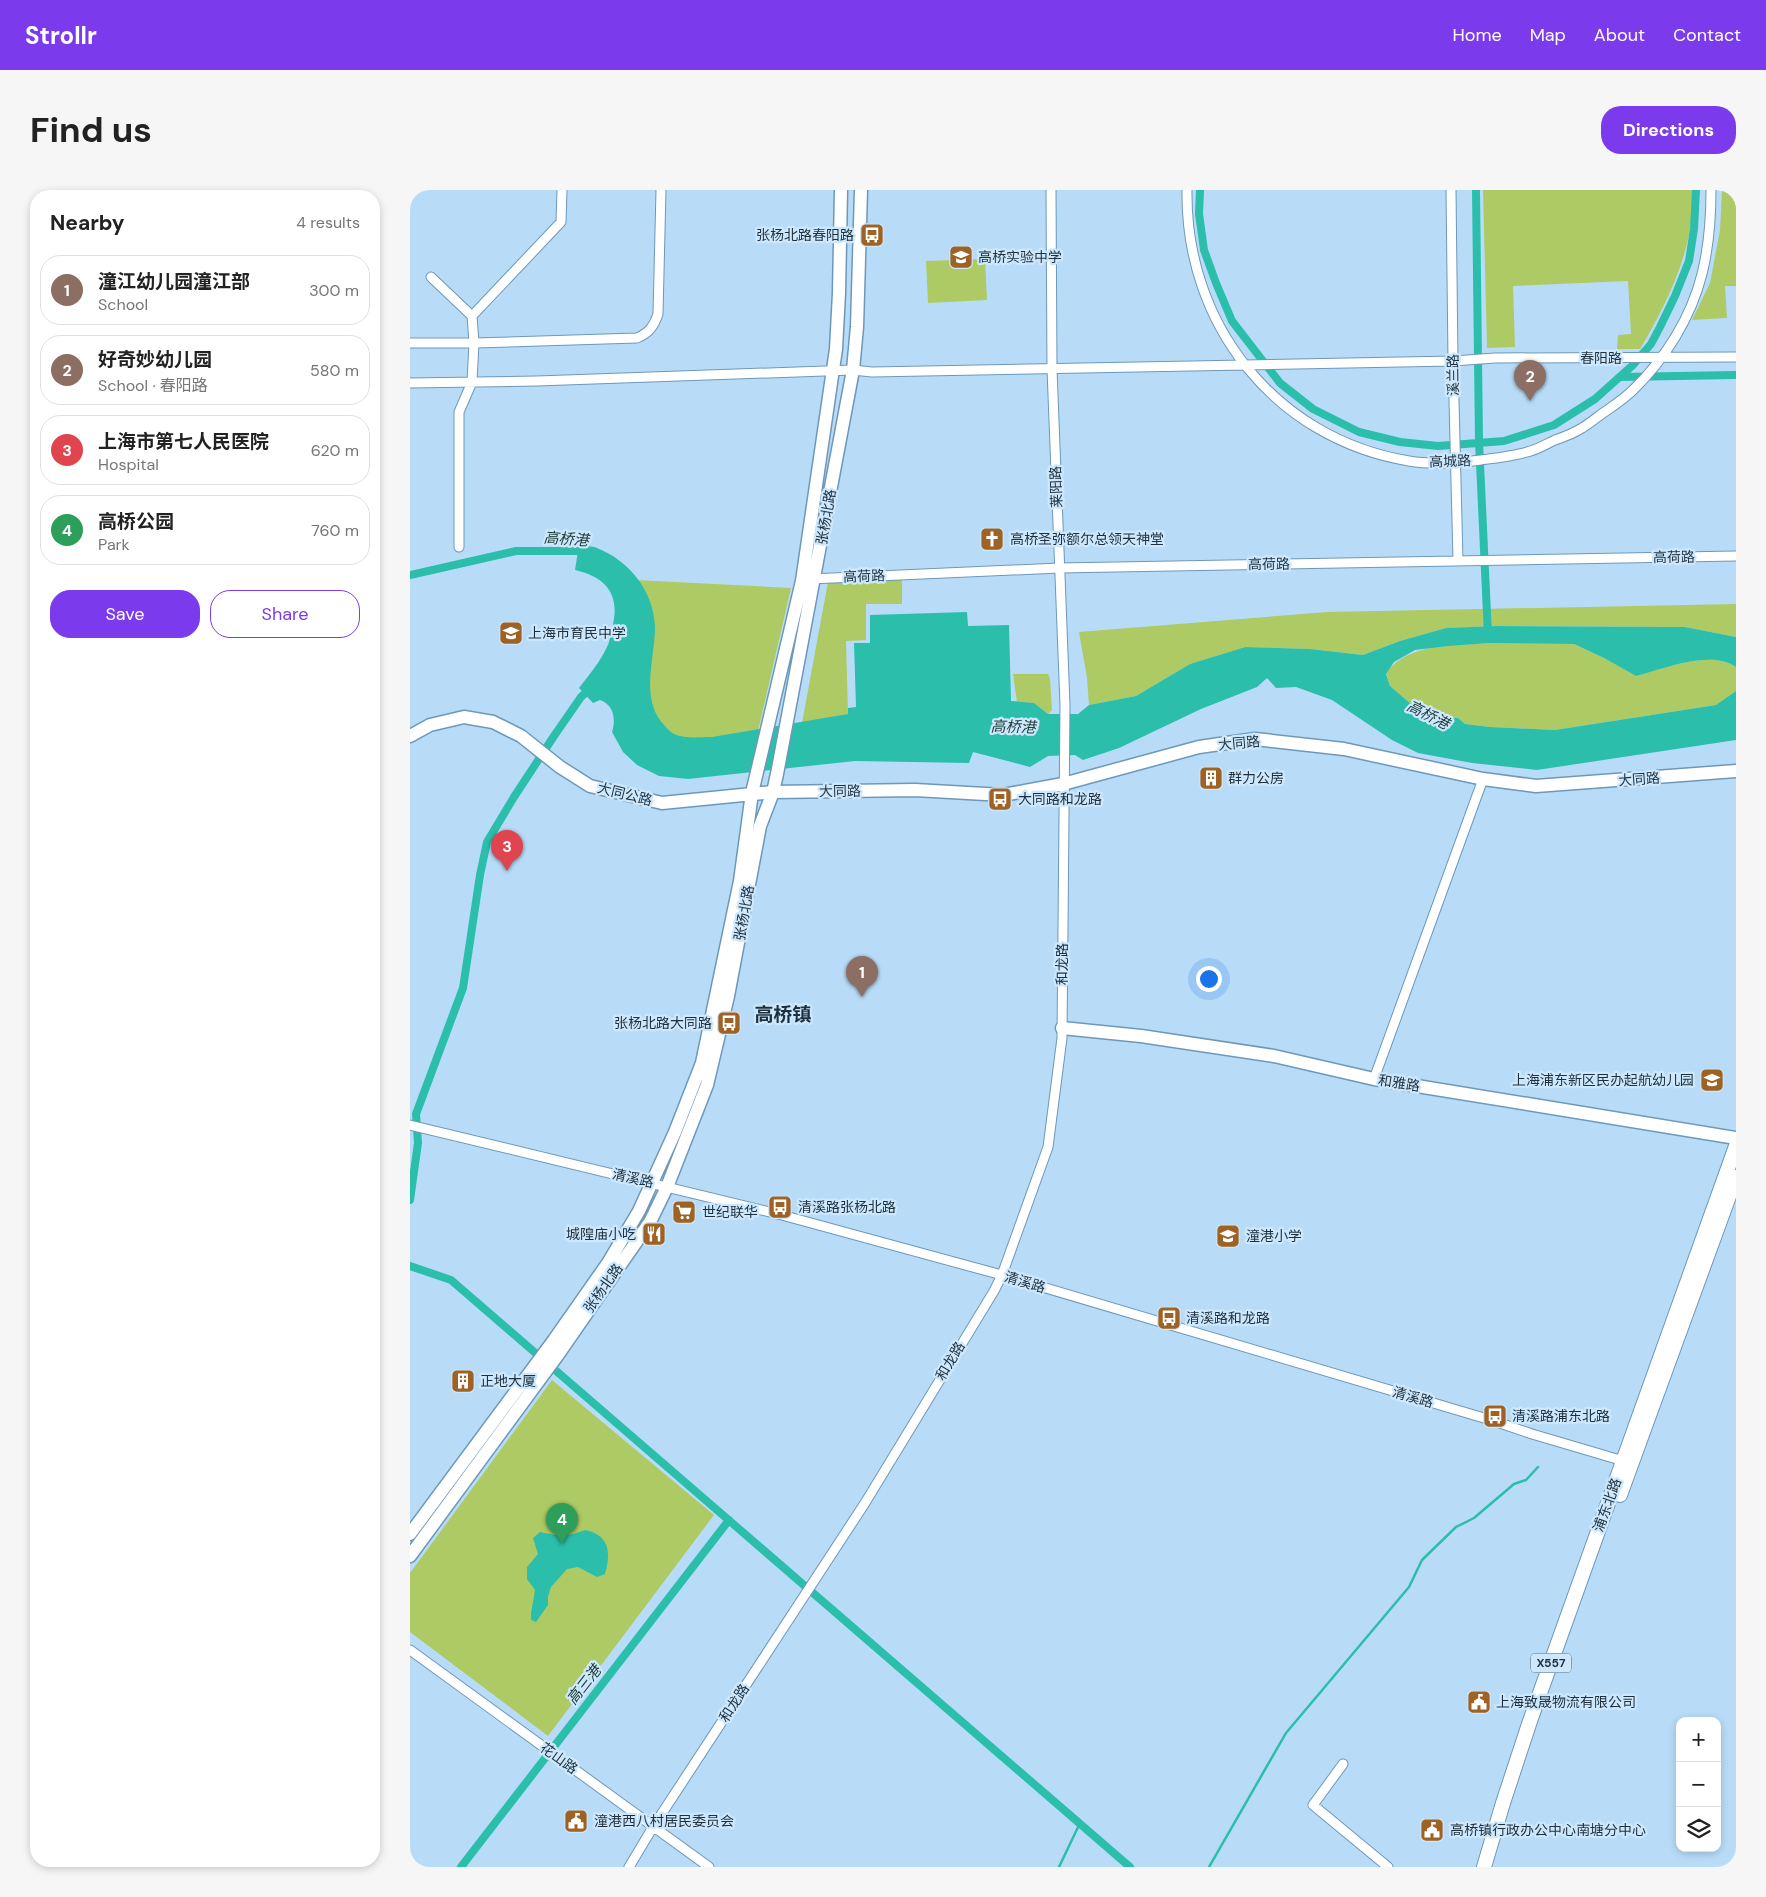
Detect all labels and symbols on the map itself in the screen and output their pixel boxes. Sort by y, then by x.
bus stop icon: 张杨北路春阳路 [859,222,885,248]
place label: 张杨北路春阳路 [756,226,854,244]
school or university icon: 高桥实验中学 [948,244,974,270]
place label: 高桥实验中学 [978,248,1062,266]
street label: 春阳路 [1580,349,1622,367]
street label: 溪兰路 [1444,354,1462,396]
pin: 2 [1514,360,1546,401]
street label: 高城路 [1429,451,1471,471]
street label: 莱阳路 [1046,466,1066,508]
street label: 张杨北路 [812,488,840,546]
church icon: 高桥圣弥额尔总领天神堂 [979,526,1005,552]
water label: 高桥港 [543,527,591,551]
place label: 高桥圣弥额尔总领天神堂 [1010,530,1164,548]
street label: 高荷路 [1653,548,1695,566]
street label: 高荷路 [1248,555,1290,573]
street label: 高荷路 [843,566,885,586]
school or university icon: 上海市育民中学 [498,620,524,646]
place label: 上海市育民中学 [528,624,626,642]
water label: 高桥港 [1403,696,1454,735]
water label: 高桥港 [990,717,1038,737]
street label: 大同路 [1217,732,1261,754]
building icon: 群力公房 [1198,765,1224,791]
place label: 群力公房 [1228,769,1284,787]
street label: 大同路 [1617,769,1661,789]
street label: 大同公路 [596,778,654,810]
street label: 大同路 [819,782,861,800]
bus stop icon: 大同路和龙路 [987,786,1013,812]
place label: 大同路和龙路 [1018,790,1102,808]
pin: 3 [491,830,523,871]
street label: 张杨北路 [730,884,758,942]
street label: 和龙路 [1053,943,1071,985]
pin: 1 [846,956,878,997]
your location [1196,966,1222,992]
district label: 高桥镇 [754,1002,812,1027]
bus stop icon: 张杨北路大同路 [716,1010,742,1036]
place label: 张杨北路大同路 [614,1014,712,1032]
school or university icon: 上海浦东新区民办起航幼儿园 [1699,1067,1725,1093]
street label: 和雅路 [1377,1071,1421,1095]
place label: 上海浦东新区民办起航幼儿园 [1512,1071,1694,1089]
street label: 清溪路 [611,1165,655,1191]
bus stop icon: 清溪路张杨北路 [767,1194,793,1220]
place label: 清溪路张杨北路 [798,1198,896,1216]
supermarket icon: 世纪联华 [671,1199,697,1225]
place label: 世纪联华 [702,1203,758,1221]
restaurant icon: 城隍庙小吃 [641,1221,667,1247]
school or university icon: 潼港小学 [1215,1223,1241,1249]
place label: 城隍庙小吃 [566,1225,636,1243]
place label: 潼港小学 [1246,1227,1302,1245]
street label: 张杨北路 [580,1260,626,1316]
street label: 清溪路 [1002,1267,1048,1297]
bus stop icon: 清溪路和龙路 [1156,1305,1182,1331]
place label: 清溪路和龙路 [1186,1309,1270,1327]
street label: 和龙路 [931,1338,969,1384]
building icon: 正地大厦 [450,1368,476,1394]
place label: 正地大厦 [480,1372,536,1390]
street label: 清溪路 [1390,1383,1436,1411]
bus stop icon: 清溪路浦东北路 [1482,1403,1508,1429]
place label: 清溪路浦东北路 [1512,1407,1610,1425]
street label: 浦东北路 [1589,1476,1625,1534]
pin: 4 [546,1503,578,1544]
road number: X557 [1531,1654,1571,1672]
water label: 高三港 [562,1660,607,1709]
street label: 和龙路 [715,1680,753,1726]
public building icon: 上海致晟物流有限公司 [1466,1689,1492,1715]
place label: 上海致晟物流有限公司 [1496,1693,1636,1711]
street label: 花山路 [537,1738,581,1778]
public building icon: 潼港西八村居民委员会 [563,1808,589,1834]
place label: 潼港西八村居民委员会 [594,1812,734,1830]
public building icon: 高桥镇行政办公中心南塘分中心 [1419,1817,1445,1843]
place label: 高桥镇行政办公中心南塘分中心 [1450,1821,1646,1839]

